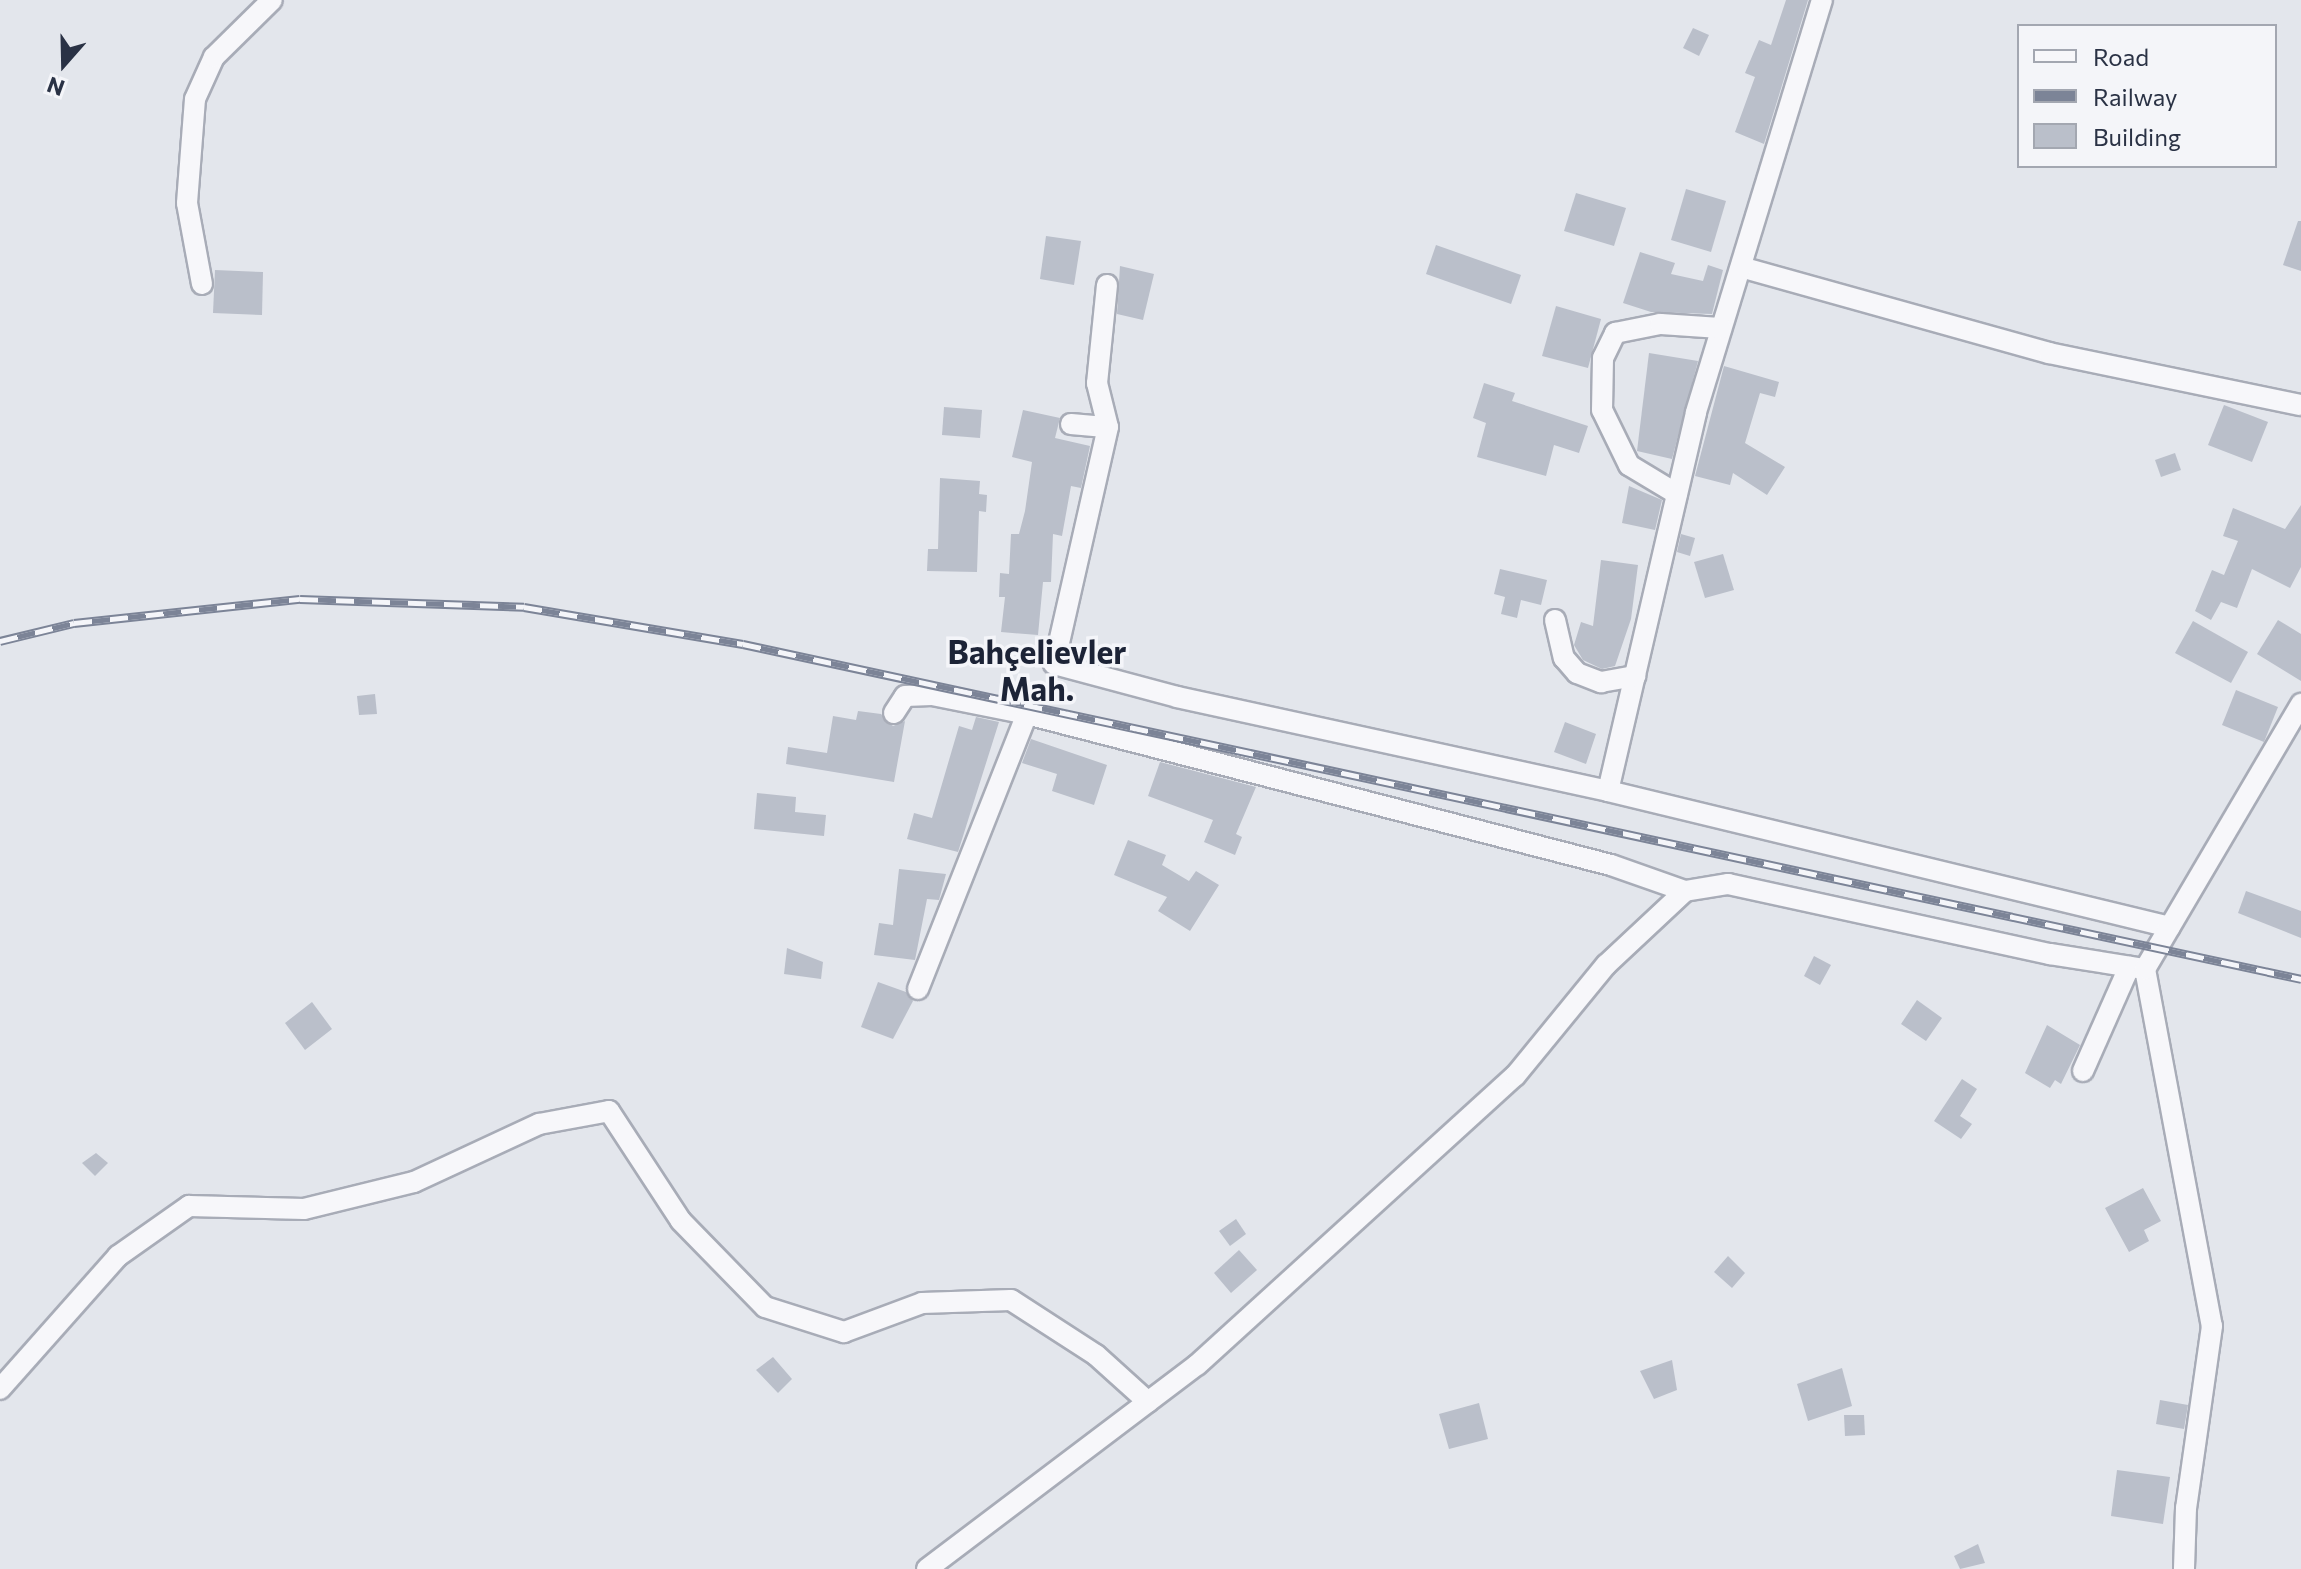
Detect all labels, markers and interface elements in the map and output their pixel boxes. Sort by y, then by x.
north arrow [24,24,104,104]
legend [2017,24,2277,168]
text: Road [2093,42,2149,71]
text: N [43,72,68,103]
text: Railway [2093,82,2178,111]
text: Building [2093,122,2181,151]
district label: Bahçelievler Mah. [947,633,1127,708]

